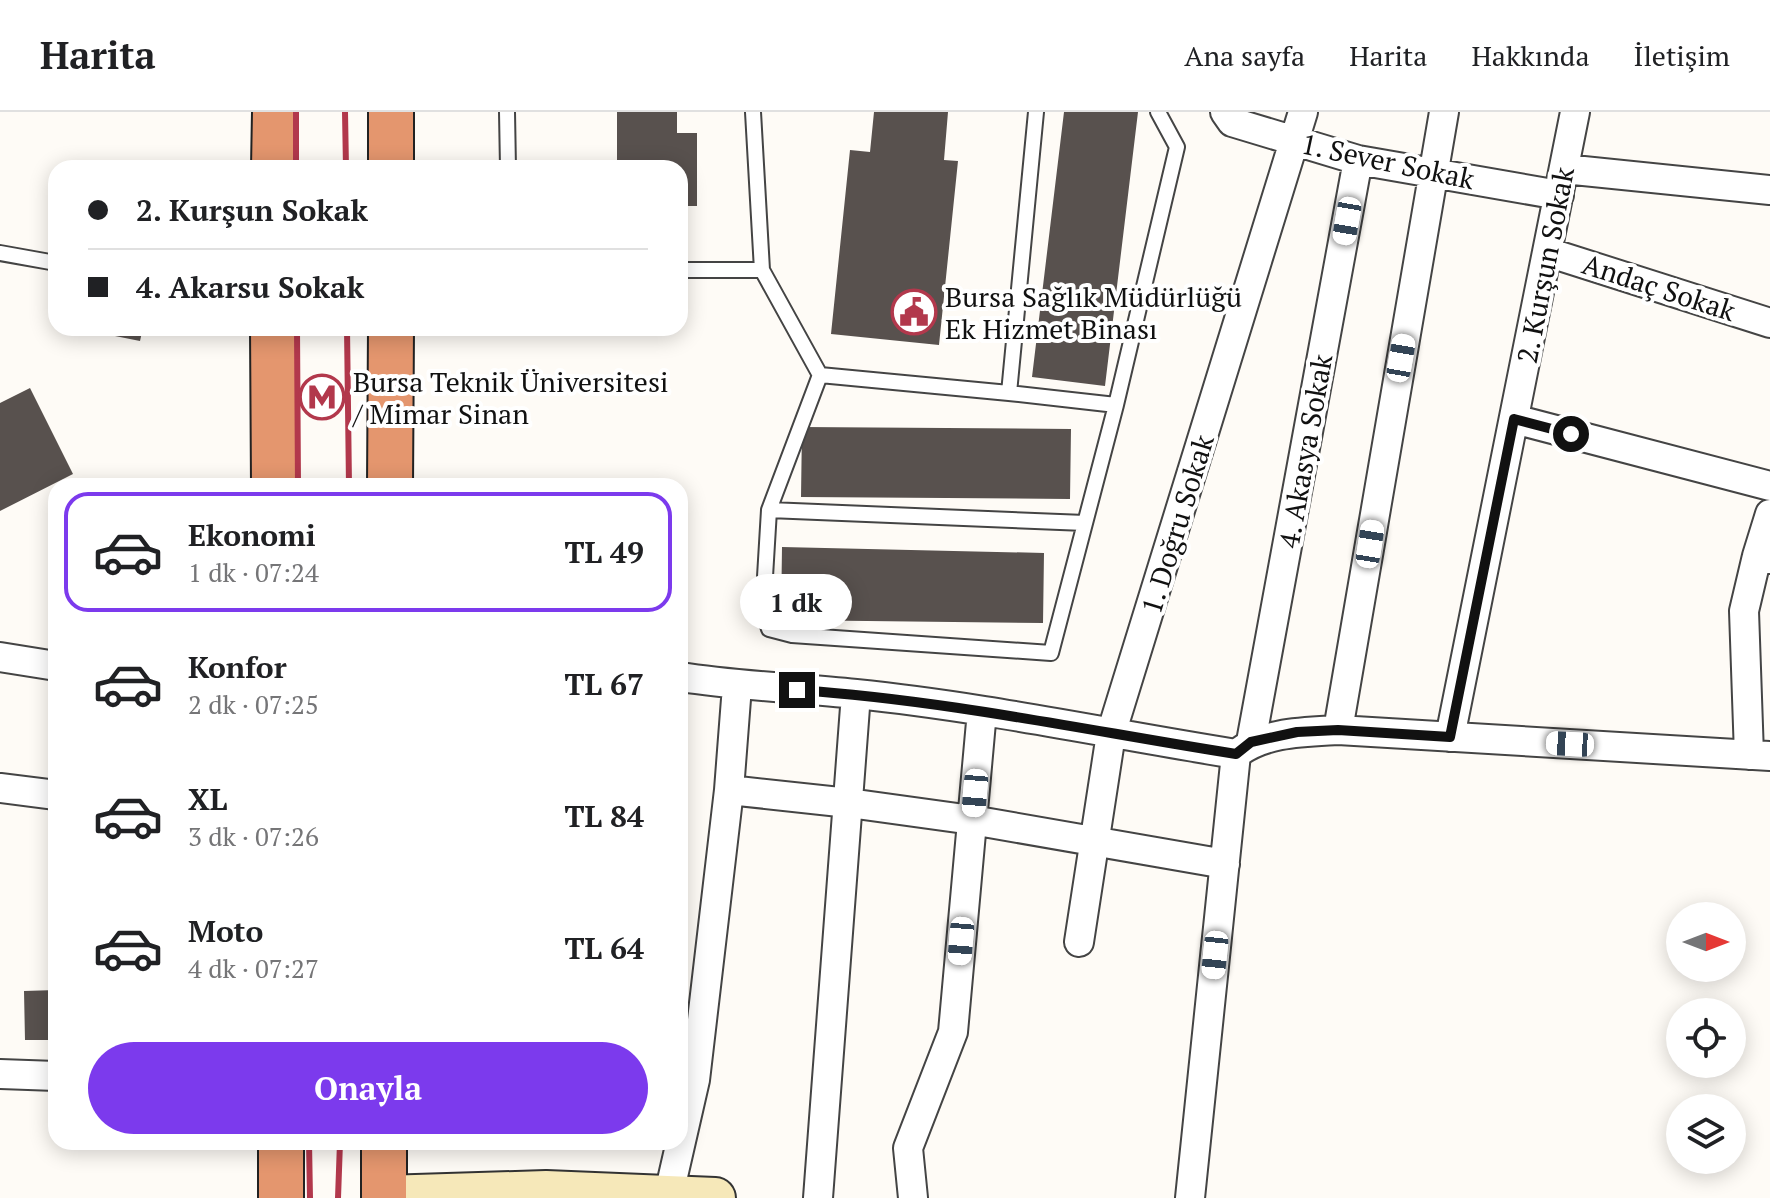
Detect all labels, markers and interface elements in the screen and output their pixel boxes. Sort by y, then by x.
text: Harita [40,30,156,80]
text: Ana sayfa [1184,37,1305,74]
text: Harita [1349,37,1427,74]
text: Hakkında [1471,37,1590,74]
text: İletişim [1634,37,1730,74]
street label: 1. Sever Sokak [1298,125,1478,197]
street label: 2. Kurşun Sokak [1508,163,1582,366]
text: 2. Kurşun Sokak [136,190,368,230]
car [1331,195,1363,247]
street label: Andaç Sokak [1578,245,1741,329]
text: 4. Akarsu Sokak [136,267,364,307]
place label: Bursa Sağlık Müdürlüğü Ek Hizmet Binası [945,278,1242,347]
public building icon: Bursa Sağlık Müdürlüğü Ek Hizmet Binası [890,288,938,336]
car [1385,332,1417,384]
street label: 4. Akasya Sokak [1270,351,1340,551]
place label: Bursa Teknik Üniversitesi / Mimar Sinan [351,363,669,432]
metro station icon: Bursa Teknik Üniversitesi / Mimar Sinan [298,373,346,421]
route start [1553,416,1589,452]
street label: 1. Doğru Sokak [1132,429,1222,618]
text: Ekonomi [188,515,316,555]
icon: car [92,516,164,588]
car [1354,518,1386,570]
text: TL 49 [565,532,644,572]
text: 1 dk · 07:24 [188,555,319,589]
callout: 1 dk [741,574,853,630]
text: 1 dk [770,585,822,619]
text: Konfor [188,647,287,687]
icon: car [92,648,164,720]
text: TL 67 [565,664,644,704]
route end [779,672,815,708]
text: 2 dk · 07:25 [188,687,319,721]
car [1545,731,1595,757]
car [961,768,989,818]
text: XL [188,779,227,819]
icon: car [92,780,164,852]
text: TL 84 [565,796,644,836]
text: 3 dk · 07:26 [188,819,319,853]
north arrow [1666,902,1746,982]
map controls [1666,902,1746,1174]
text: Moto [188,911,263,951]
icon: car [92,912,164,984]
car [947,916,975,966]
text: TL 64 [565,928,644,968]
car [1201,930,1229,980]
text: 4 dk · 07:27 [188,951,319,985]
button: locate [1666,998,1746,1078]
button: Onayla [88,1042,648,1134]
button: layers [1666,1094,1746,1174]

